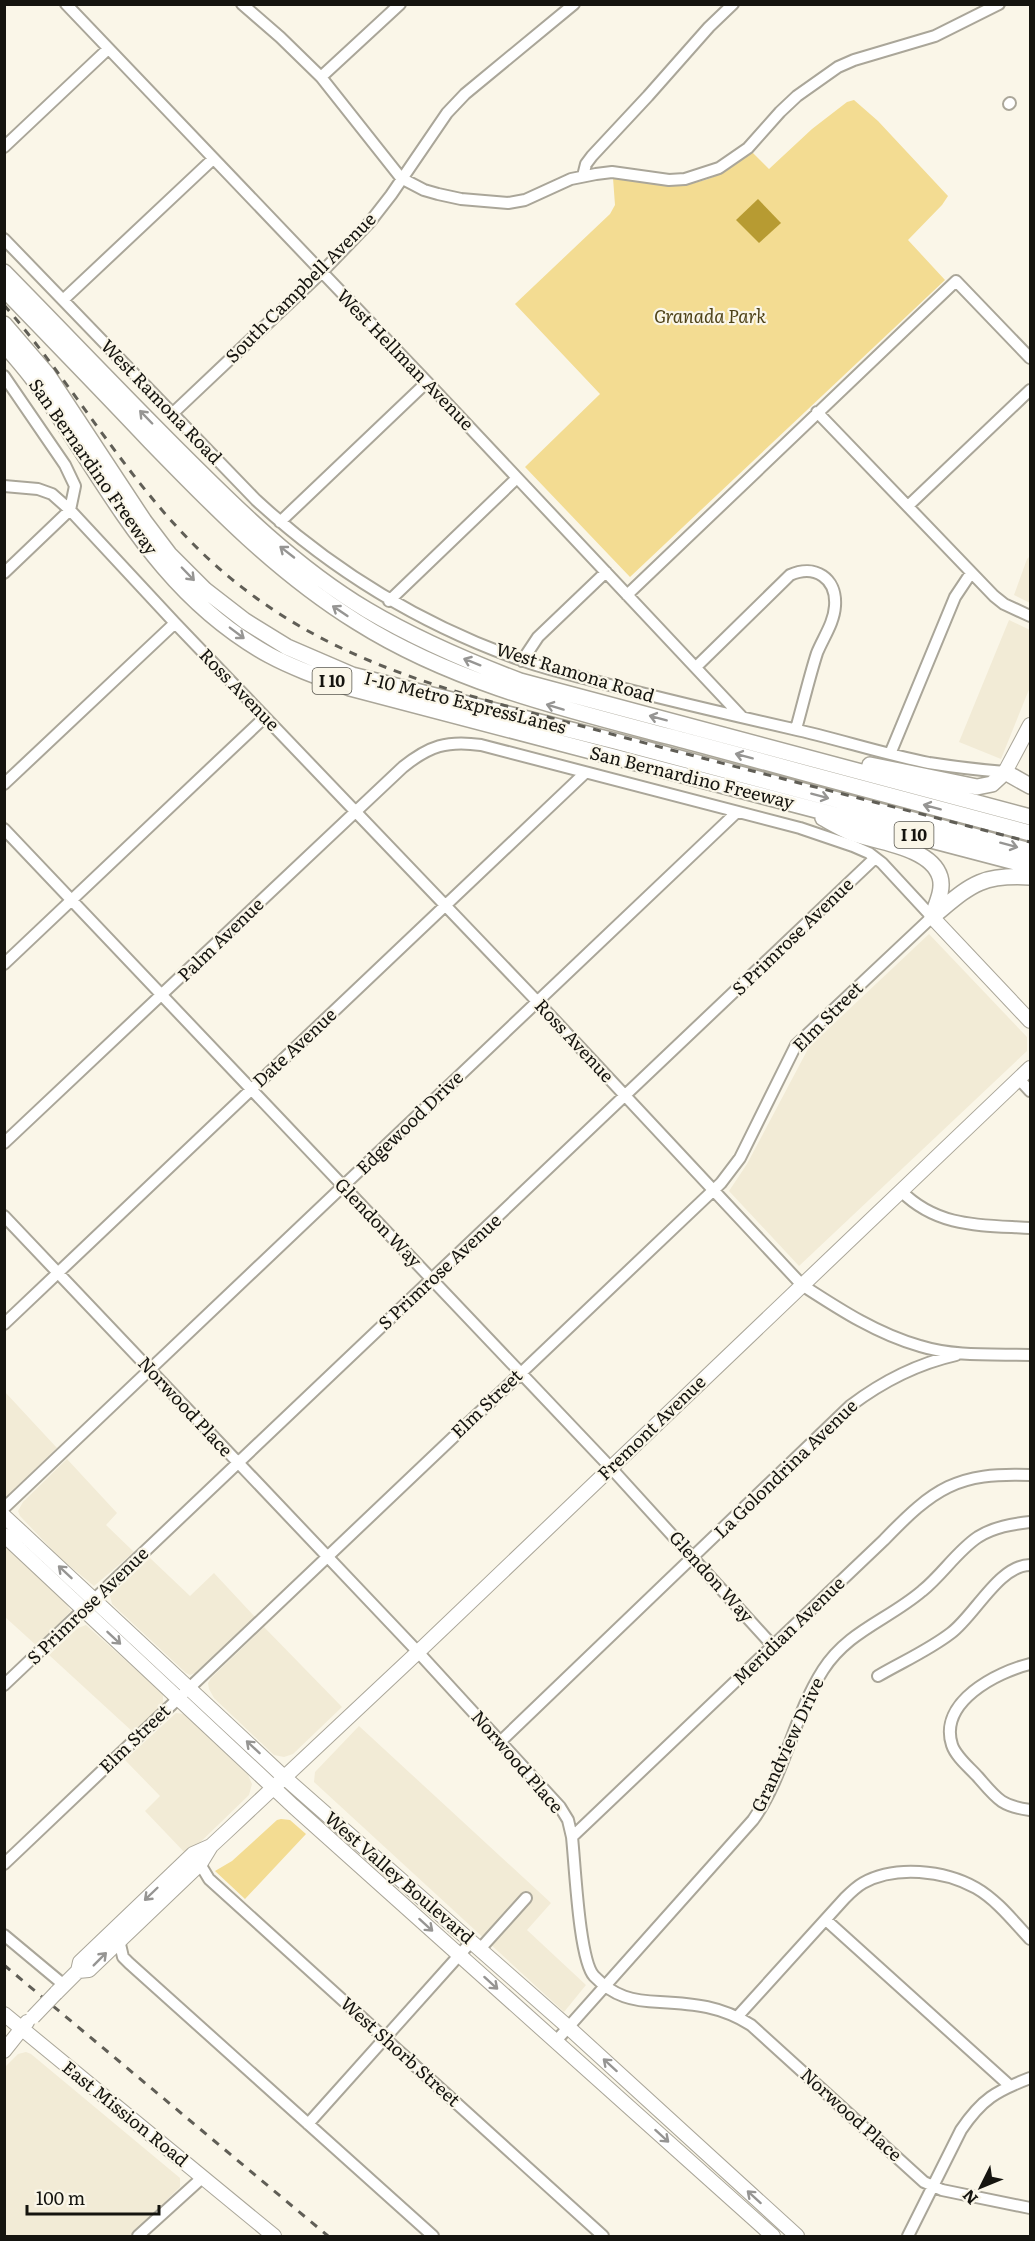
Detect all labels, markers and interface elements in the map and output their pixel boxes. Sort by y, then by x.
street label: South Campbell Avenue [218,205,381,368]
street label: West Hellman Avenue [331,282,481,436]
park label: Granada Park [654,302,766,329]
street label: West Ramona Road [95,332,229,470]
street label: San Bernardino Freeway [23,372,166,560]
one-way arrow [138,410,153,425]
one-way arrow [279,545,295,558]
one-way arrow [181,566,196,581]
one-way arrow [332,605,348,617]
one-way arrow [228,627,244,640]
street label: West Ramona Road [493,635,658,709]
street label: Ross Avenue [194,642,287,736]
one-way arrow [463,656,481,667]
street label: I-10 Metro ExpressLanes [361,663,569,740]
road number: I 10 [312,668,352,694]
one-way arrow [546,701,565,712]
one-way arrow [649,712,668,723]
street label: San Bernardino Freeway [587,738,798,815]
one-way arrow [735,750,754,762]
one-way arrow [811,790,830,802]
one-way arrow [923,801,942,812]
road number: I 10 [894,822,934,848]
one-way arrow [999,840,1018,852]
street label: S Primrose Avenue [725,871,859,1001]
street label: Palm Avenue [171,891,269,987]
street label: Elm Street [786,974,869,1057]
street label: Ross Avenue [529,992,621,1088]
street label: Date Avenue [246,1001,342,1093]
street label: Edgewood Drive [349,1064,469,1180]
street label: Glendon Way [329,1171,429,1273]
street label: S Primrose Avenue [371,1207,507,1335]
street label: Norwood Place [132,1350,240,1462]
street label: Elm Street [444,1361,528,1444]
street label: Fremont Avenue [591,1368,711,1486]
street label: La Golondrina Avenue [707,1392,863,1544]
street label: Glendon Way [663,1524,761,1628]
street label: S Primrose Avenue [20,1540,154,1670]
one-way arrow [58,1565,73,1579]
street label: Meridian Avenue [726,1569,850,1691]
one-way arrow [106,1631,121,1645]
street label: Grandview Drive [744,1673,830,1816]
street label: Elm Street [92,1696,176,1779]
street label: Norwood Place [466,1704,571,1818]
one-way arrow [246,1741,261,1755]
street label: West Valley Boulevard [319,1804,481,1950]
one-way arrow [144,1887,159,1901]
one-way arrow [418,1918,433,1932]
one-way arrow [93,1952,108,1967]
one-way arrow [483,1976,498,1990]
street label: West Shorb Street [335,1990,467,2113]
street label: East Mission Road [57,2053,195,2172]
one-way arrow [603,2058,618,2072]
street label: Norwood Place [795,2061,909,2167]
one-way arrow [654,2129,669,2143]
north arrow [951,2157,1011,2217]
scale bar [27,2178,159,2216]
text: 100 m [36,2184,85,2211]
text: N [956,2185,983,2211]
one-way arrow [747,2190,762,2204]

